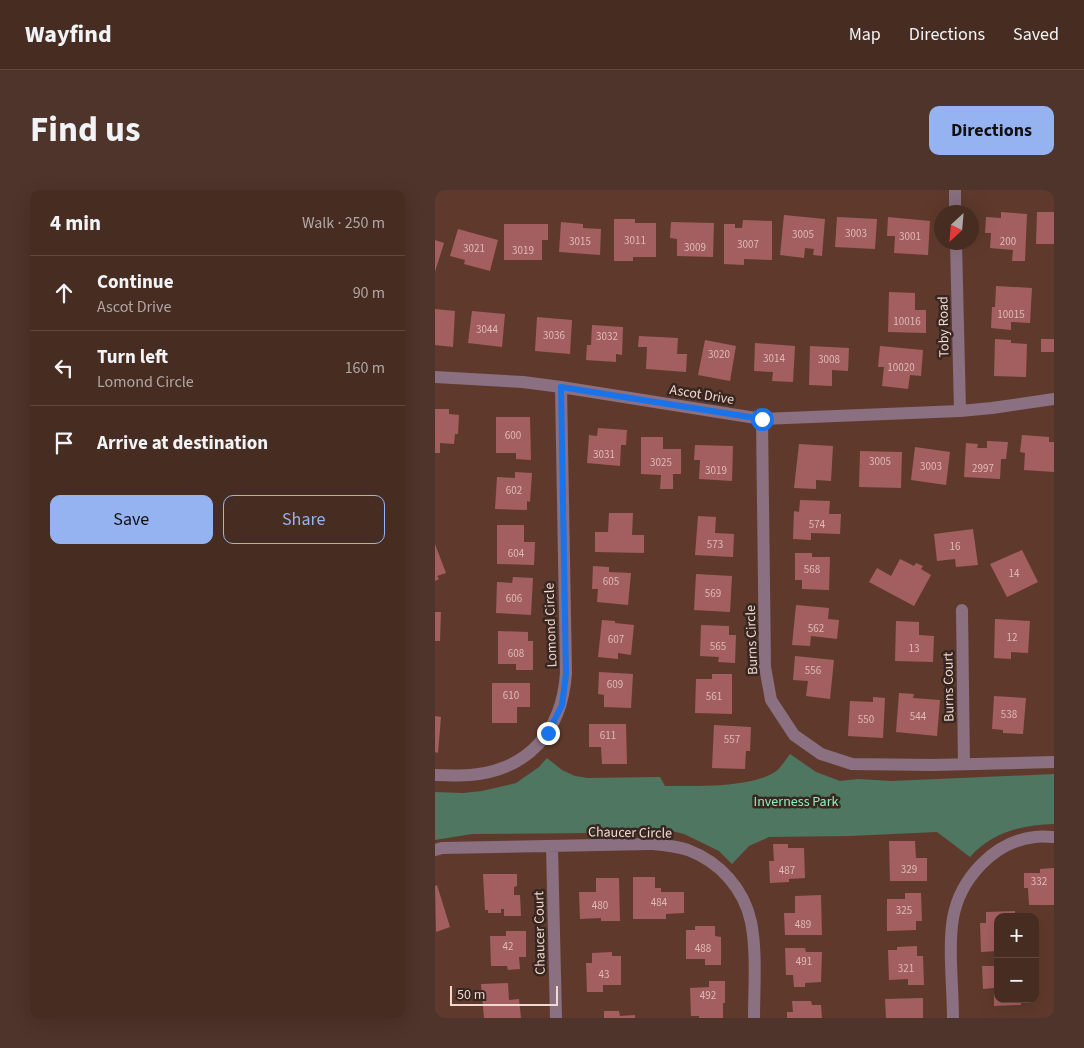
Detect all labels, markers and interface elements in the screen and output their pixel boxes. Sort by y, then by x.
text: Wayfind [25,17,112,52]
text: Map [849,22,881,47]
text: Directions [909,22,985,47]
text: Saved [1013,22,1059,47]
text: Find us [30,105,140,155]
button: Directions [929,106,1054,155]
north arrow [934,205,979,250]
text: 4 min [50,208,101,238]
text: Walk · 250 m [302,212,385,234]
house number: 3003 [845,226,867,241]
house number: 3005 [792,227,814,242]
house number: 3001 [899,229,921,244]
house number: 3011 [624,233,646,248]
house number: 3015 [569,234,591,249]
house number: 200 [1000,234,1016,249]
house number: 3007 [737,237,759,252]
house number: 3009 [684,240,706,255]
house number: 3021 [463,241,485,256]
house number: 3019 [512,243,534,258]
text: Continue [97,269,174,296]
icon: ahead [50,279,78,307]
text: 90 m [353,282,385,304]
text: Ascot Drive [97,296,171,318]
street label: Toby Road [933,296,955,358]
house number: 10015 [997,307,1025,322]
house number: 10016 [893,314,921,329]
house number: 3044 [476,322,498,337]
house number: 3036 [543,328,565,343]
house number: 3032 [596,329,618,344]
text: Turn left [97,344,168,371]
house number: 3020 [708,347,730,362]
house number: 3014 [763,351,785,366]
house number: 3008 [818,352,840,367]
icon: left [50,354,78,382]
text: 160 m [345,357,385,379]
house number: 10020 [887,360,915,375]
text: Lomond Circle [97,371,194,393]
street label: Ascot Drive [668,380,736,410]
route start [751,408,774,431]
house number: 600 [505,428,521,443]
icon: arrive [50,429,78,457]
text: Arrive at destination [97,430,268,457]
house number: 3031 [593,447,615,462]
house number: 3005 [869,454,891,469]
house number: 3025 [650,455,672,470]
house number: 3003 [920,459,942,474]
house number: 2997 [972,461,994,476]
house number: 3019 [705,463,727,478]
house number: 602 [506,483,522,498]
button: Save [50,495,213,544]
button: Share [223,495,385,544]
house number: 574 [809,517,826,532]
house number: 573 [707,537,723,552]
house number: 16 [950,539,961,554]
house number: 604 [508,546,525,561]
house number: 568 [804,562,821,577]
house number: 14 [1009,566,1020,581]
house number: 605 [603,574,619,589]
street label: Lomond Circle [540,582,562,668]
house number: 569 [705,586,721,601]
house number: 606 [506,591,523,606]
street label: Burns Circle [741,605,763,675]
house number: 562 [808,621,824,636]
house number: 12 [1007,630,1017,645]
house number: 607 [608,632,624,647]
house number: 565 [710,639,726,654]
house number: 13 [909,641,919,656]
house number: 608 [508,646,525,661]
street label: Burns Court [938,652,960,722]
house number: 556 [805,663,822,678]
house number: 609 [607,677,623,692]
house number: 610 [503,688,519,703]
house number: 561 [706,689,722,704]
house number: 538 [1001,707,1018,722]
house number: 544 [910,709,927,724]
house number: 550 [858,712,874,727]
route end [537,722,560,745]
house number: 611 [600,728,616,743]
house number: 557 [724,732,740,747]
park label: Inverness Park [754,792,839,812]
street label: Chaucer Circle [588,822,672,844]
house number: 329 [901,862,917,877]
house number: 487 [779,863,795,878]
house number: 332 [1031,874,1047,889]
street label: Chaucer Court [529,891,551,975]
house number: 484 [651,895,668,910]
house number: 480 [592,898,608,913]
house number: 325 [896,903,912,918]
map controls [994,913,1039,1003]
button: + [994,913,1039,958]
house number: 489 [795,917,811,932]
house number: 42 [503,939,513,954]
house number: 488 [695,941,712,956]
house number: 491 [796,954,812,969]
button: − [994,958,1039,1003]
house number: 321 [898,961,914,976]
house number: 43 [599,967,609,982]
scale bar [450,983,557,1006]
text: 50 m [457,985,485,1005]
house number: 492 [700,988,716,1003]

